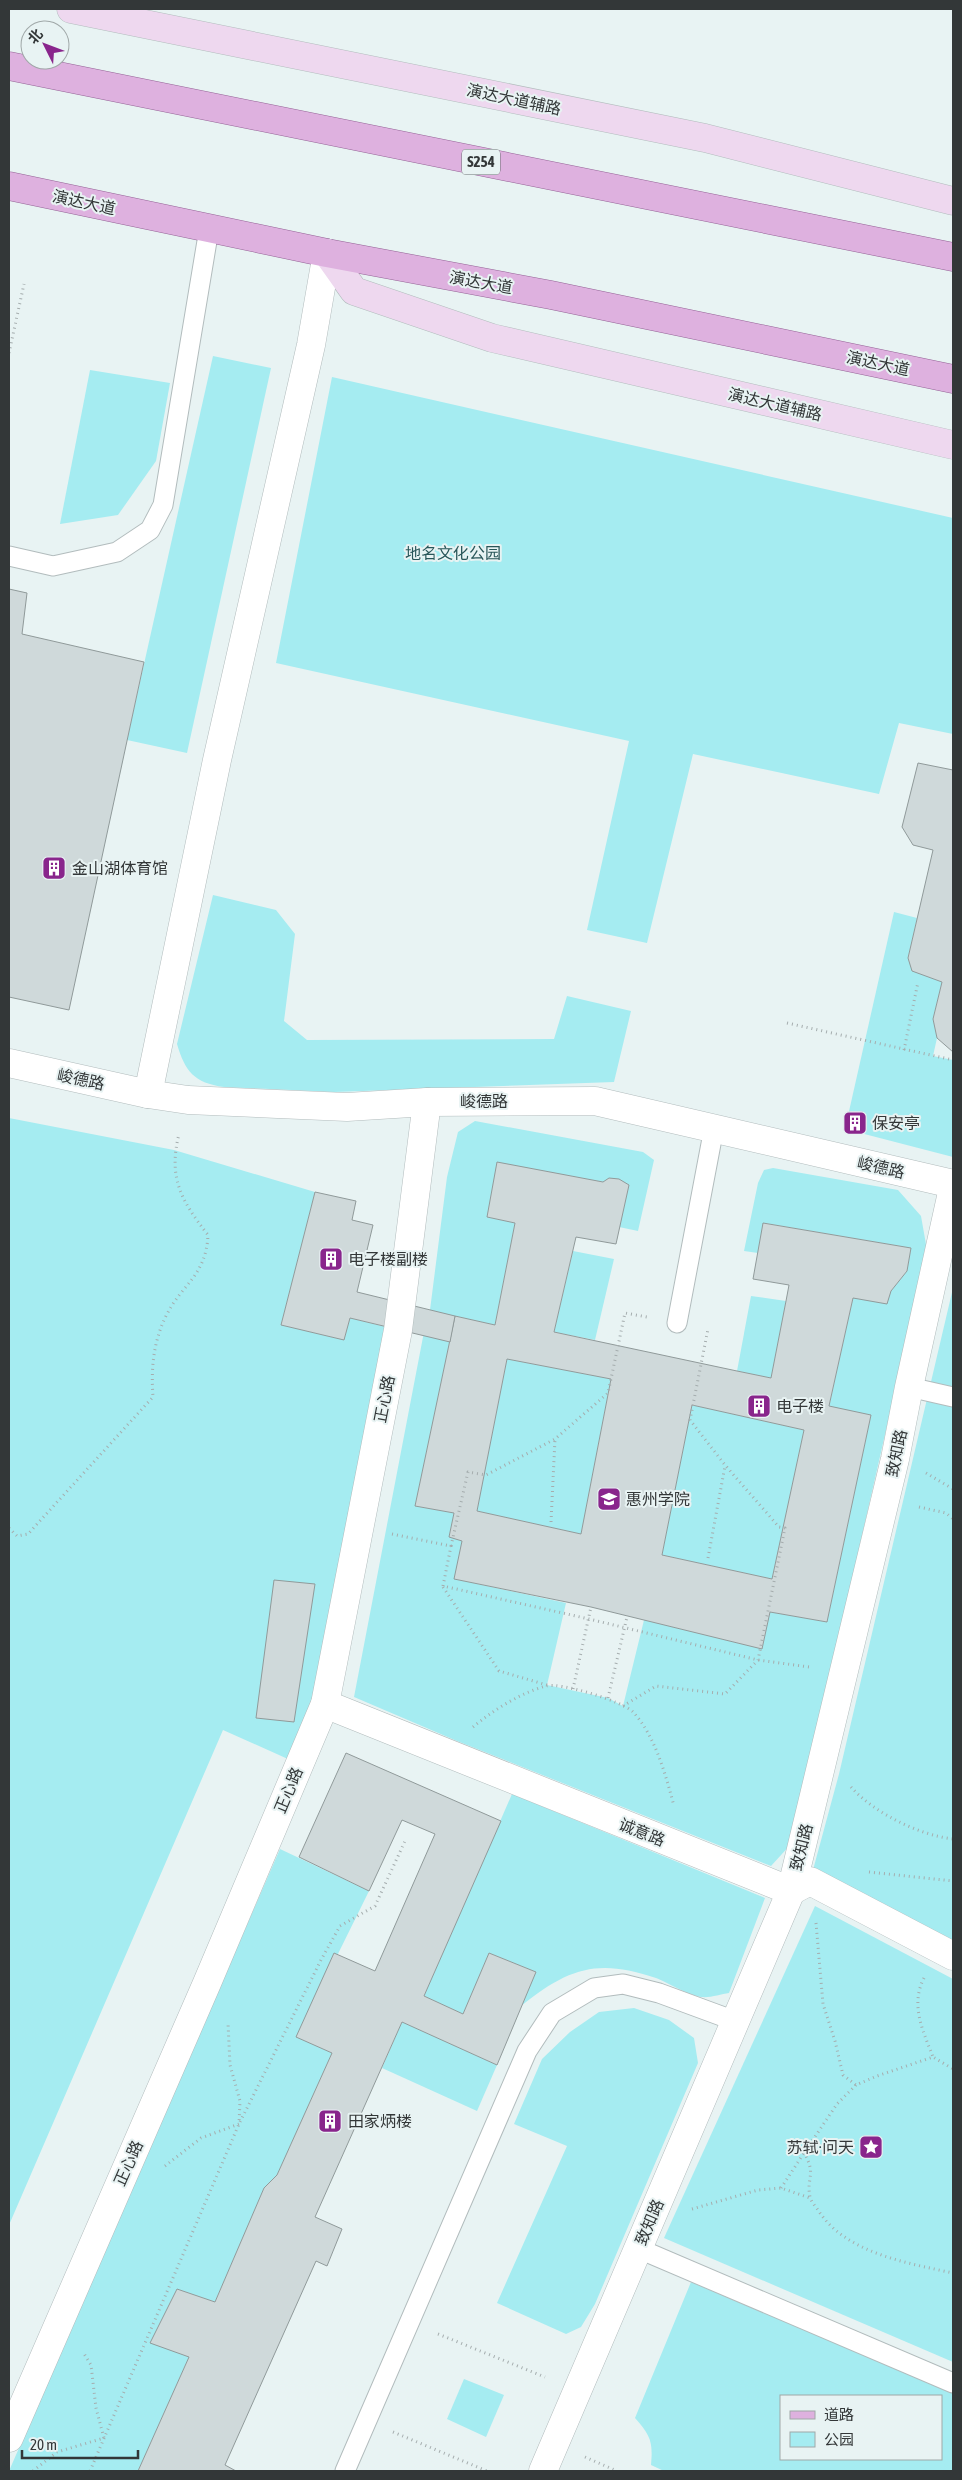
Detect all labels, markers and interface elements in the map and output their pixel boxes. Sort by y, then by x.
north arrow [20,20,70,70]
text: 北 [25,26,46,47]
street label: 演达大道辅路 [465,80,563,118]
road number: S254 [462,150,500,174]
street label: 演达大道 [51,187,117,217]
street label: 演达大道 [448,268,514,296]
street label: 演达大道 [845,348,911,378]
street label: 演达大道辅路 [726,384,824,424]
park label: 地名文化公园 [405,544,501,562]
building icon: 金山湖体育馆 [41,855,67,881]
place label: 金山湖体育馆 [72,859,168,877]
street label: 峻德路 [56,1065,106,1093]
street label: 峻德路 [460,1092,508,1110]
building icon: 保安亭 [842,1110,868,1136]
place label: 保安亭 [872,1114,920,1132]
street label: 峻德路 [856,1153,906,1181]
building icon: 电子楼副楼 [318,1246,344,1272]
place label: 电子楼副楼 [348,1250,428,1268]
street label: 正心路 [371,1374,397,1424]
building icon: 电子楼 [746,1393,772,1419]
place label: 电子楼 [776,1397,824,1415]
street label: 致知路 [882,1428,910,1478]
school or university icon: 惠州学院 [596,1486,622,1512]
place label: 惠州学院 [626,1490,690,1508]
street label: 正心路 [270,1764,306,1816]
street label: 诚意路 [616,1815,668,1849]
street label: 致知路 [786,1822,816,1872]
building icon: 田家炳楼 [317,2108,343,2134]
place label: 田家炳楼 [348,2112,412,2130]
place icon: 苏轼·问天 [858,2134,884,2160]
street label: 正心路 [110,2137,146,2189]
place label: 苏轼·问天 [787,2138,854,2156]
street label: 致知路 [631,2196,667,2248]
legend [780,2395,942,2460]
text: 道路 [824,2406,854,2423]
scale bar [22,2428,139,2460]
text: 公园 [824,2431,854,2448]
text: 20 m [30,2436,57,2453]

